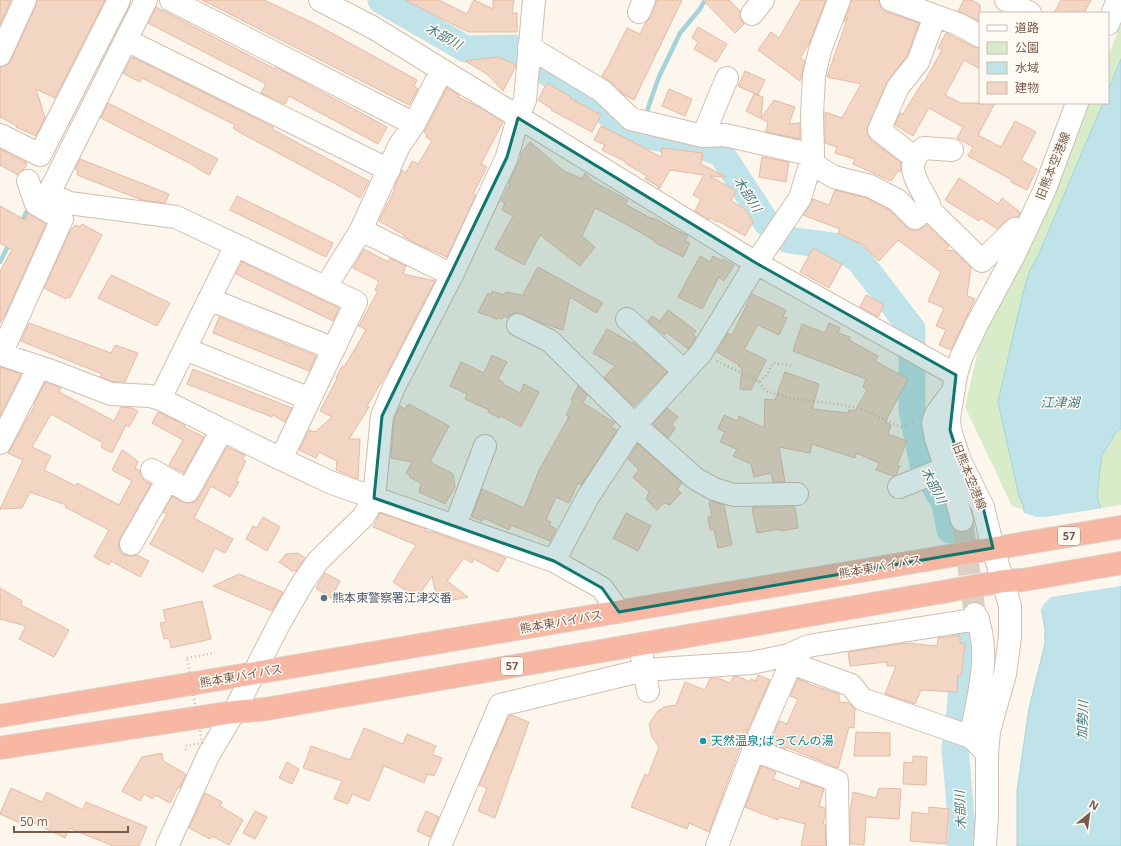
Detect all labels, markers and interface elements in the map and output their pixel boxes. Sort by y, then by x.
legend [979,12,1109,104]
water label: 木部川 [423,19,467,54]
text: 道路 [1015,19,1039,36]
text: 公園 [1015,39,1039,56]
text: 水域 [1015,59,1039,76]
text: 建物 [1015,79,1039,96]
street label: 旧熊本空港線 [1031,129,1074,202]
water label: 木部川 [730,173,767,217]
water label: 江津湖 [1040,393,1081,411]
street label: 旧熊本空港線 [948,439,991,512]
water label: 木部川 [917,464,952,508]
road number: 57 [1058,527,1080,545]
street label: 熊本東バイパス [837,551,923,582]
place label: 熊本東警察署江津交番 [332,589,452,606]
marker: 熊本東警察署江津交番 [319,593,329,603]
street label: 熊本東バイパス [518,606,604,637]
road number: 57 [501,657,523,675]
street label: 熊本東バイパス [198,660,284,691]
water label: 加勢川 [1072,698,1092,740]
place label: 天然温泉;ばってんの湯 [711,732,834,749]
marker: 天然温泉;ばってんの湯 [698,736,708,746]
water label: 木部川 [950,788,970,830]
north arrow [1069,794,1109,834]
text: N [1087,796,1102,814]
scale bar [14,808,128,834]
text: 50 m [20,813,48,830]

